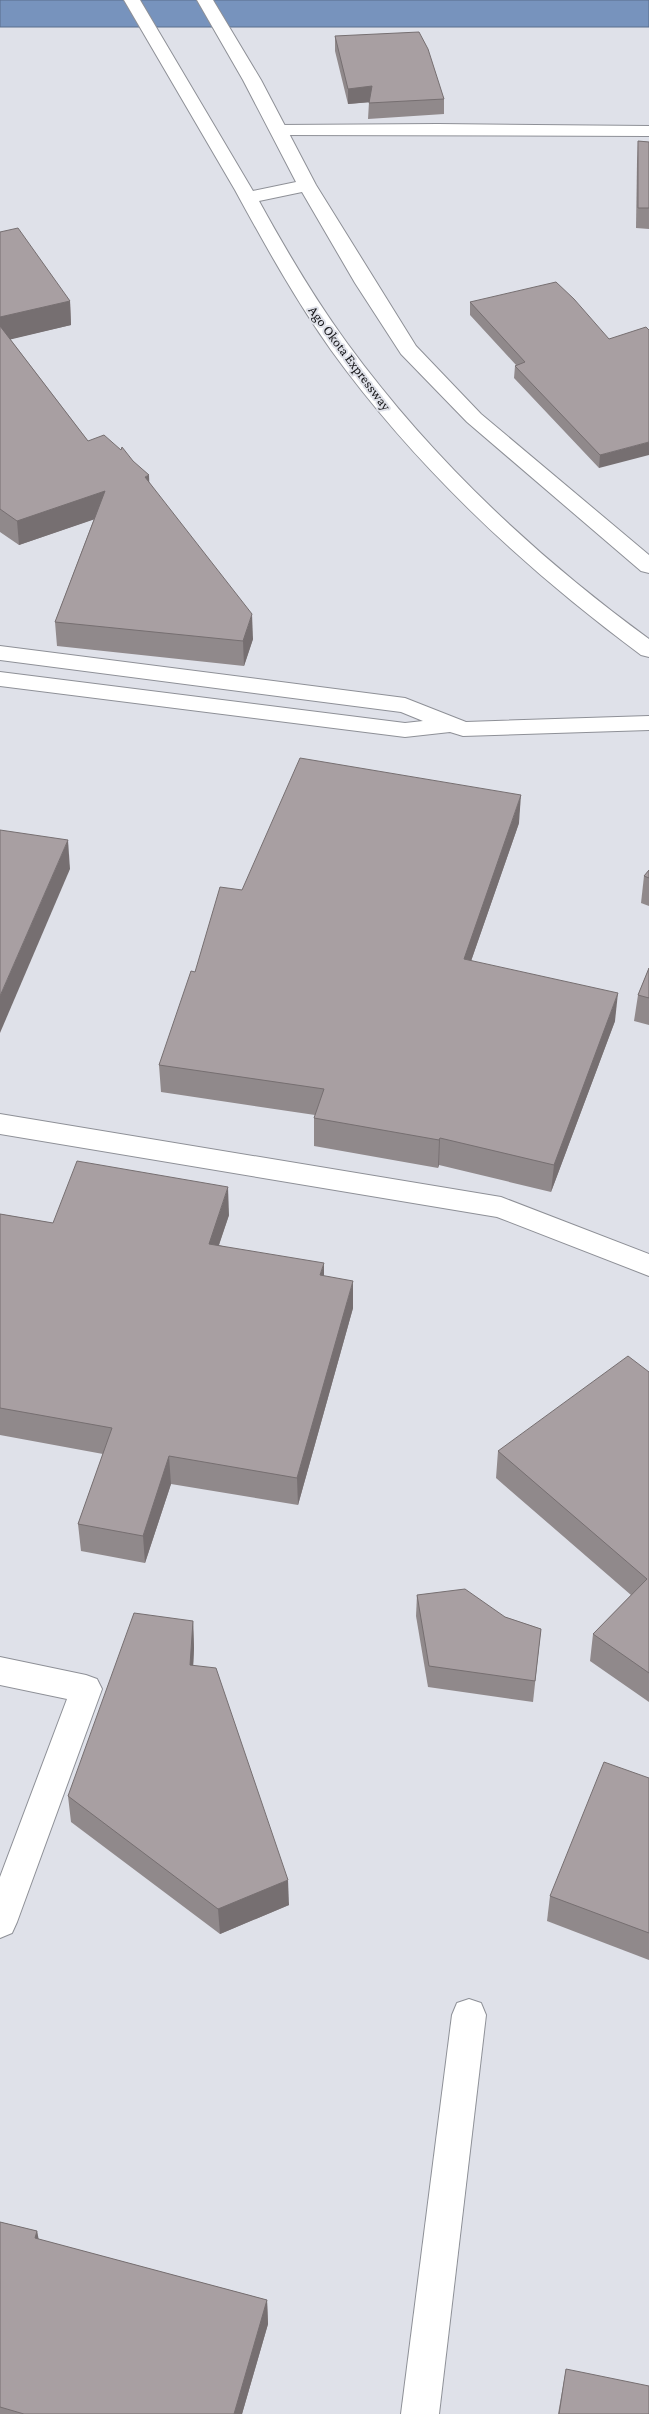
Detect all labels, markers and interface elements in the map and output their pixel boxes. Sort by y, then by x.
street label: Ago Okota Expressway [305,303,395,414]

